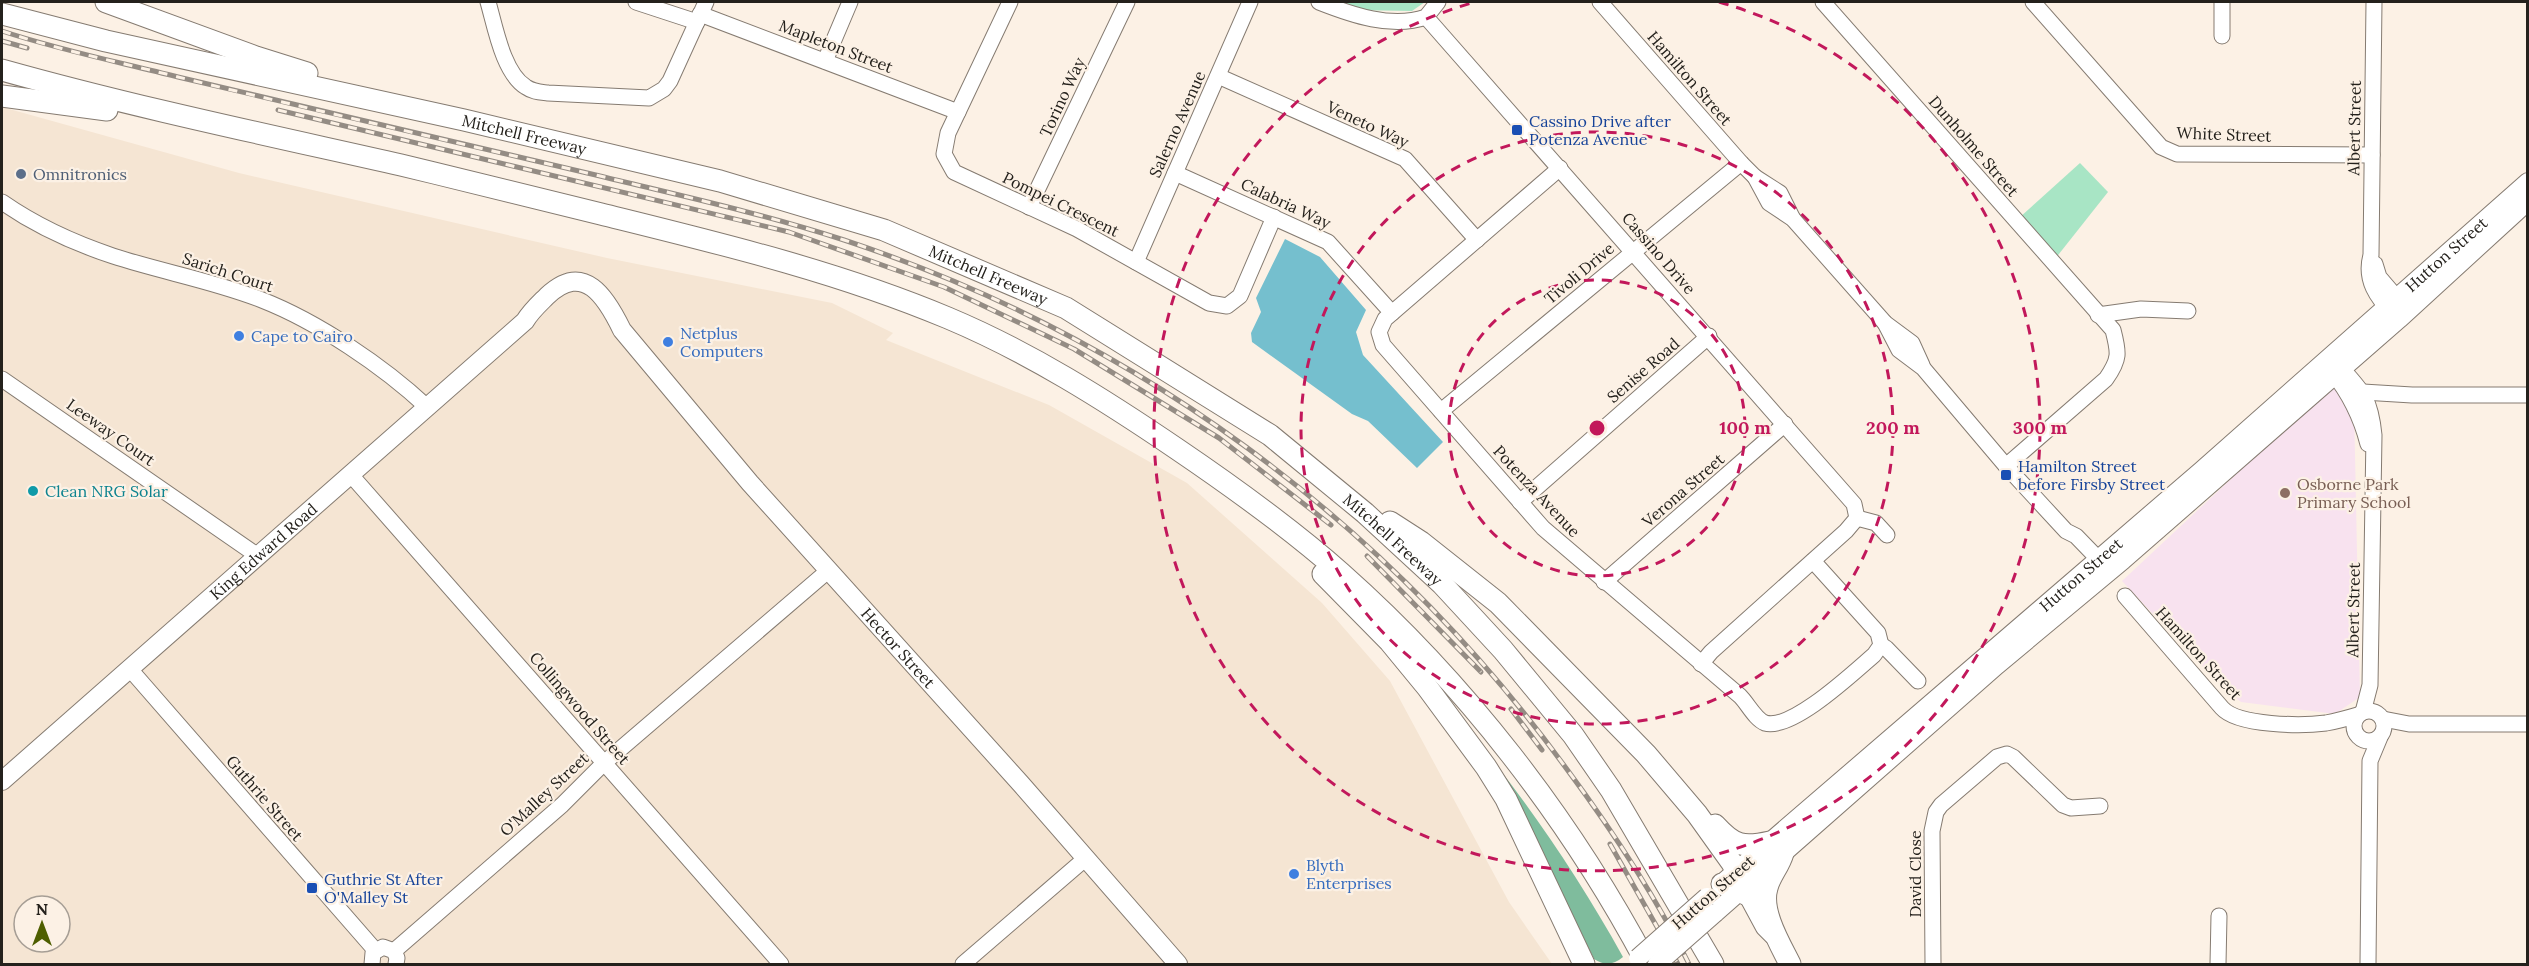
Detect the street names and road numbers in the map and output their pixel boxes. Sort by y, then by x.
street label: Mapleton Street [776,15,896,77]
street label: Hamilton Street [1644,27,1737,130]
street label: Torino Way [1035,54,1089,140]
street label: Salerno Avenue [1145,67,1210,181]
street label: Albert Street [2343,79,2365,177]
street label: Dunholme Street [1925,92,2024,201]
street label: Veneto Way [1323,96,1413,152]
street label: Mitchell Freeway [460,110,589,159]
street label: White Street [2176,122,2273,146]
street label: Pompei Crescent [1000,167,1123,241]
street label: Calabria Way [1238,173,1335,233]
street label: Cassino Drive [1618,208,1700,298]
street label: Hutton Street [2401,212,2492,296]
street label: Tivoli Drive [1540,238,1618,308]
street label: Mitchell Freeway [926,240,1051,309]
street label: Sarich Court [180,248,277,296]
street label: Senise Road [1603,333,1684,407]
street label: Leeway Court [63,394,160,470]
street label: Potenza Avenue [1489,441,1585,541]
street label: Verona Street [1637,448,1729,532]
street label: Mitchell Freeway [1339,489,1447,590]
street label: King Edward Road [205,498,321,604]
street label: Hutton Street [2035,533,2127,616]
street label: Albert Street [2342,561,2364,659]
street label: Hamilton Street [2152,602,2247,704]
street label: Hector Street [857,603,940,693]
street label: Collingwood Street [526,647,635,769]
street label: O'Malley Street [495,747,593,840]
street label: Guthrie Street [222,751,308,846]
street label: David Close [1905,830,1925,918]
street label: Hutton Street [1668,850,1759,933]

